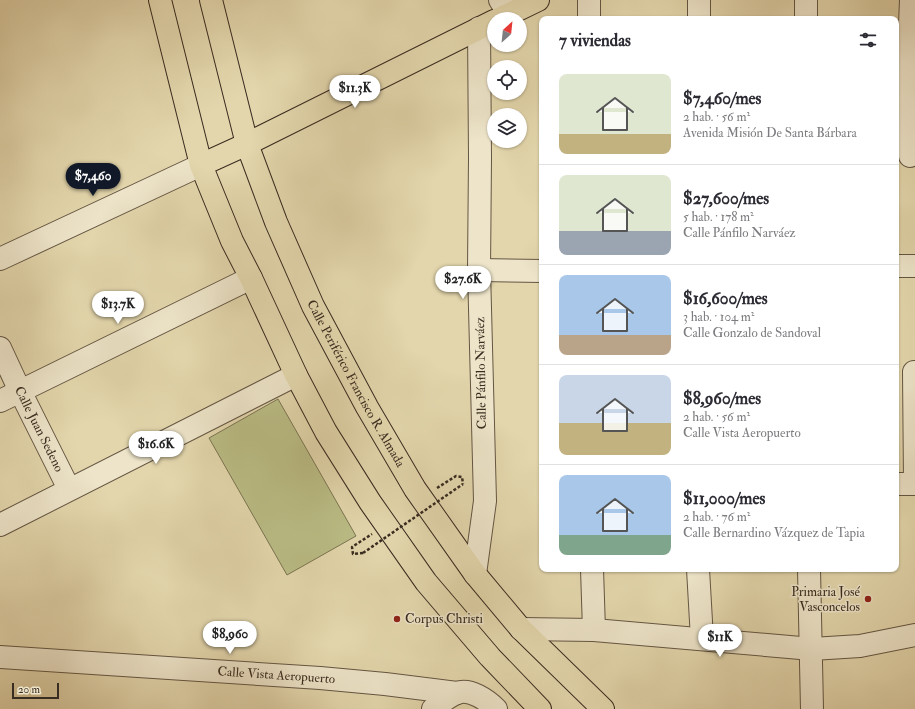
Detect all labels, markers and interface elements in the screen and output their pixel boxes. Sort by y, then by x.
north arrow [487,12,527,52]
map controls [487,12,527,148]
icon: filters [857,29,879,51]
text: 7 viviendas [559,30,631,51]
button: locate [487,60,527,100]
pin: $11.3K [322,75,388,109]
text: $11.3K [338,80,372,96]
text: $7,460/mes [683,88,761,109]
icon: home [591,90,639,138]
button: layers [487,108,527,148]
text: 2 hab. · 56 m² [683,109,750,125]
text: Avenida Misión De Santa Bárbara [683,125,857,141]
pin: $7,460 [60,163,126,197]
text: $7,460 [75,168,111,184]
text: $27,600/mes [683,188,769,209]
icon: home [591,191,639,239]
text: 5 hab. · 178 m² [683,209,754,225]
text: Calle Pánfilo Narváez [683,225,796,241]
pin: $27.6K [430,266,496,300]
text: $27.6K [444,271,482,287]
text: $16,600/mes [683,288,768,309]
pin: $13.7K [85,291,151,325]
icon: home [591,291,639,339]
text: $13.7K [101,296,135,312]
street label: Calle Periférico Francisco R. Almada [303,298,409,471]
text: 3 hab. · 104 m² [683,309,755,325]
street label: Calle Pánfilo Narváez [472,316,490,429]
text: Calle Gonzalo de Sandoval [683,325,821,341]
street label: Calle Juan Sedeno [11,384,67,475]
text: $8,960/mes [683,388,761,409]
icon: home [591,391,639,439]
text: 2 hab. · 56 m² [683,409,750,425]
text: Calle Vista Aeropuerto [683,425,801,441]
pin: $16.6K [123,431,189,465]
text: $16.6K [138,436,174,452]
text: $11,000/mes [683,488,765,509]
icon: home [591,491,639,539]
text: 2 hab. · 76 m² [683,509,750,525]
text: Calle Bernardino Vázquez de Tapia [683,525,865,541]
place label: Primaria José Vasconcelos [791,584,861,615]
marker: Primaria José Vasconcelos [863,594,873,604]
place label: Corpus Christi [405,611,483,628]
marker: Corpus Christi [392,614,402,624]
pin: $8,960 [197,621,263,655]
pin: $11K [696,624,744,658]
text: $8,960 [212,626,248,642]
text: $11K [707,629,733,645]
street label: Calle Vista Aeropuerto [217,663,336,687]
scale bar [12,681,59,700]
text: 20 m [18,683,40,696]

